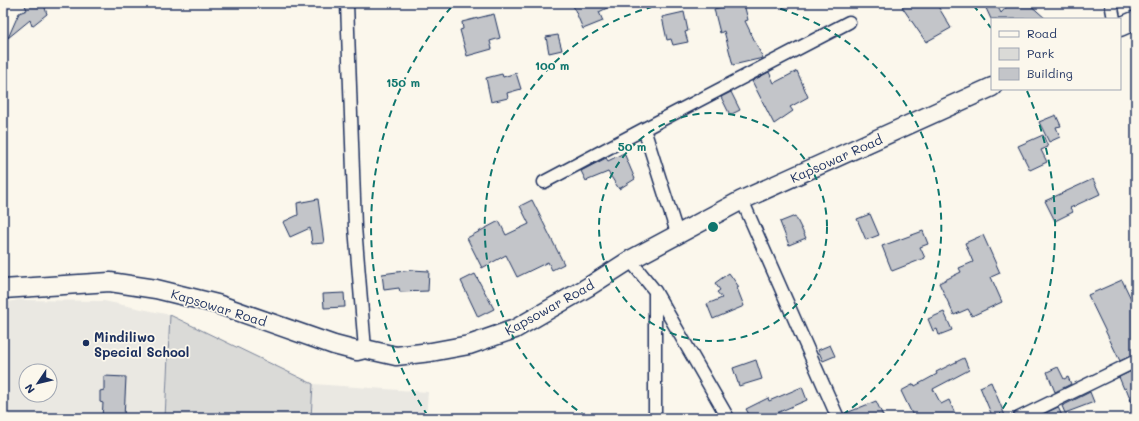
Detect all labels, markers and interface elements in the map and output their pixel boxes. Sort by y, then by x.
legend [991,18,1121,90]
text: Road [1027,25,1057,41]
text: Park [1027,45,1054,61]
text: 100 m [535,57,569,73]
text: Building [1027,65,1073,81]
text: 150 m [386,74,420,90]
street label: Kapsowar Road [787,130,885,186]
text: 50 m [618,138,646,154]
centre of rings [706,220,720,234]
street label: Kapsowar Road [501,275,597,339]
street label: Kapsowar Road [169,284,269,330]
place label: Mindiliwo Special School [94,328,189,360]
marker: Mindiliwo Special School [81,338,91,348]
north arrow [18,363,58,403]
text: N [21,381,38,397]

